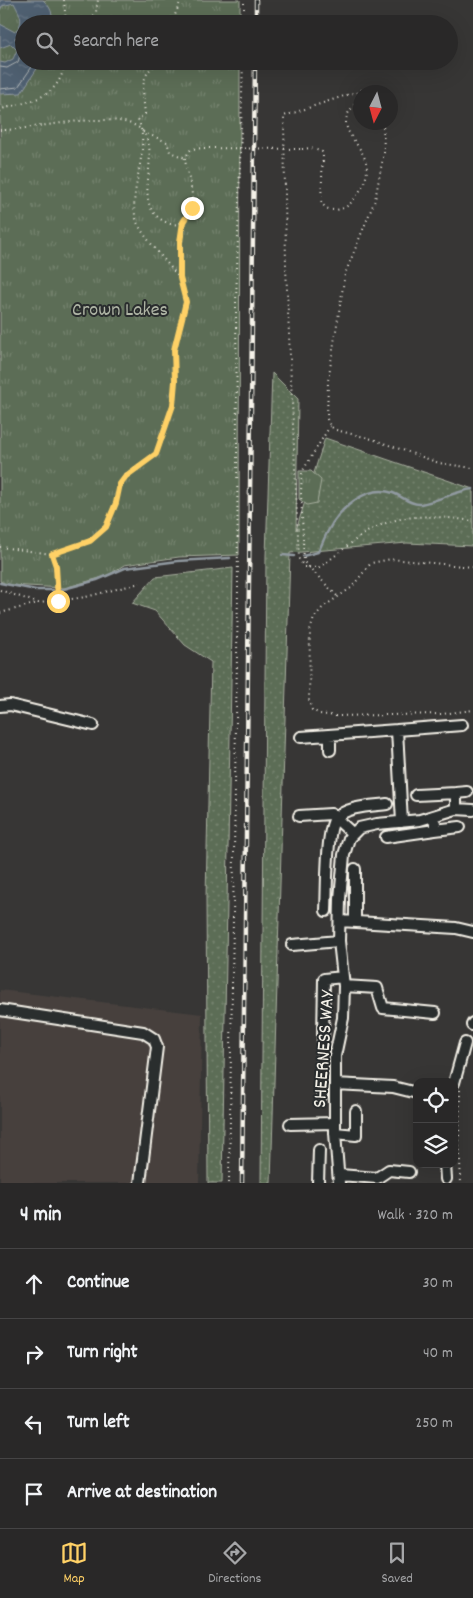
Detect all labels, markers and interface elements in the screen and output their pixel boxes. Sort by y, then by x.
search box [15,15,458,70]
icon: search [33,29,61,57]
text: Search here [73,29,159,56]
north arrow [353,85,398,130]
route end [181,197,204,220]
park label: Crown Lakes [72,297,168,325]
route start [47,590,70,613]
street label: SHEERNESS WAY [307,989,343,1109]
map controls [413,1078,458,1168]
button: locate [413,1078,458,1123]
button: layers [413,1123,458,1168]
text: 4 min [20,1201,62,1231]
text: Walk · 320 m [377,1204,453,1227]
icon: ahead [20,1270,48,1298]
text: Continue [67,1270,129,1297]
text: 30 m [423,1272,453,1295]
icon: right [20,1340,48,1368]
text: Turn right [67,1340,138,1367]
text: 40 m [423,1342,453,1365]
icon: left [20,1410,48,1438]
text: Turn left [67,1410,130,1437]
text: 250 m [415,1412,453,1435]
icon: arrive [20,1480,48,1508]
text: Arrive at destination [67,1480,217,1507]
tab: Map [60,1539,88,1589]
tab: Directions [208,1539,261,1589]
tab: Saved [382,1539,413,1589]

